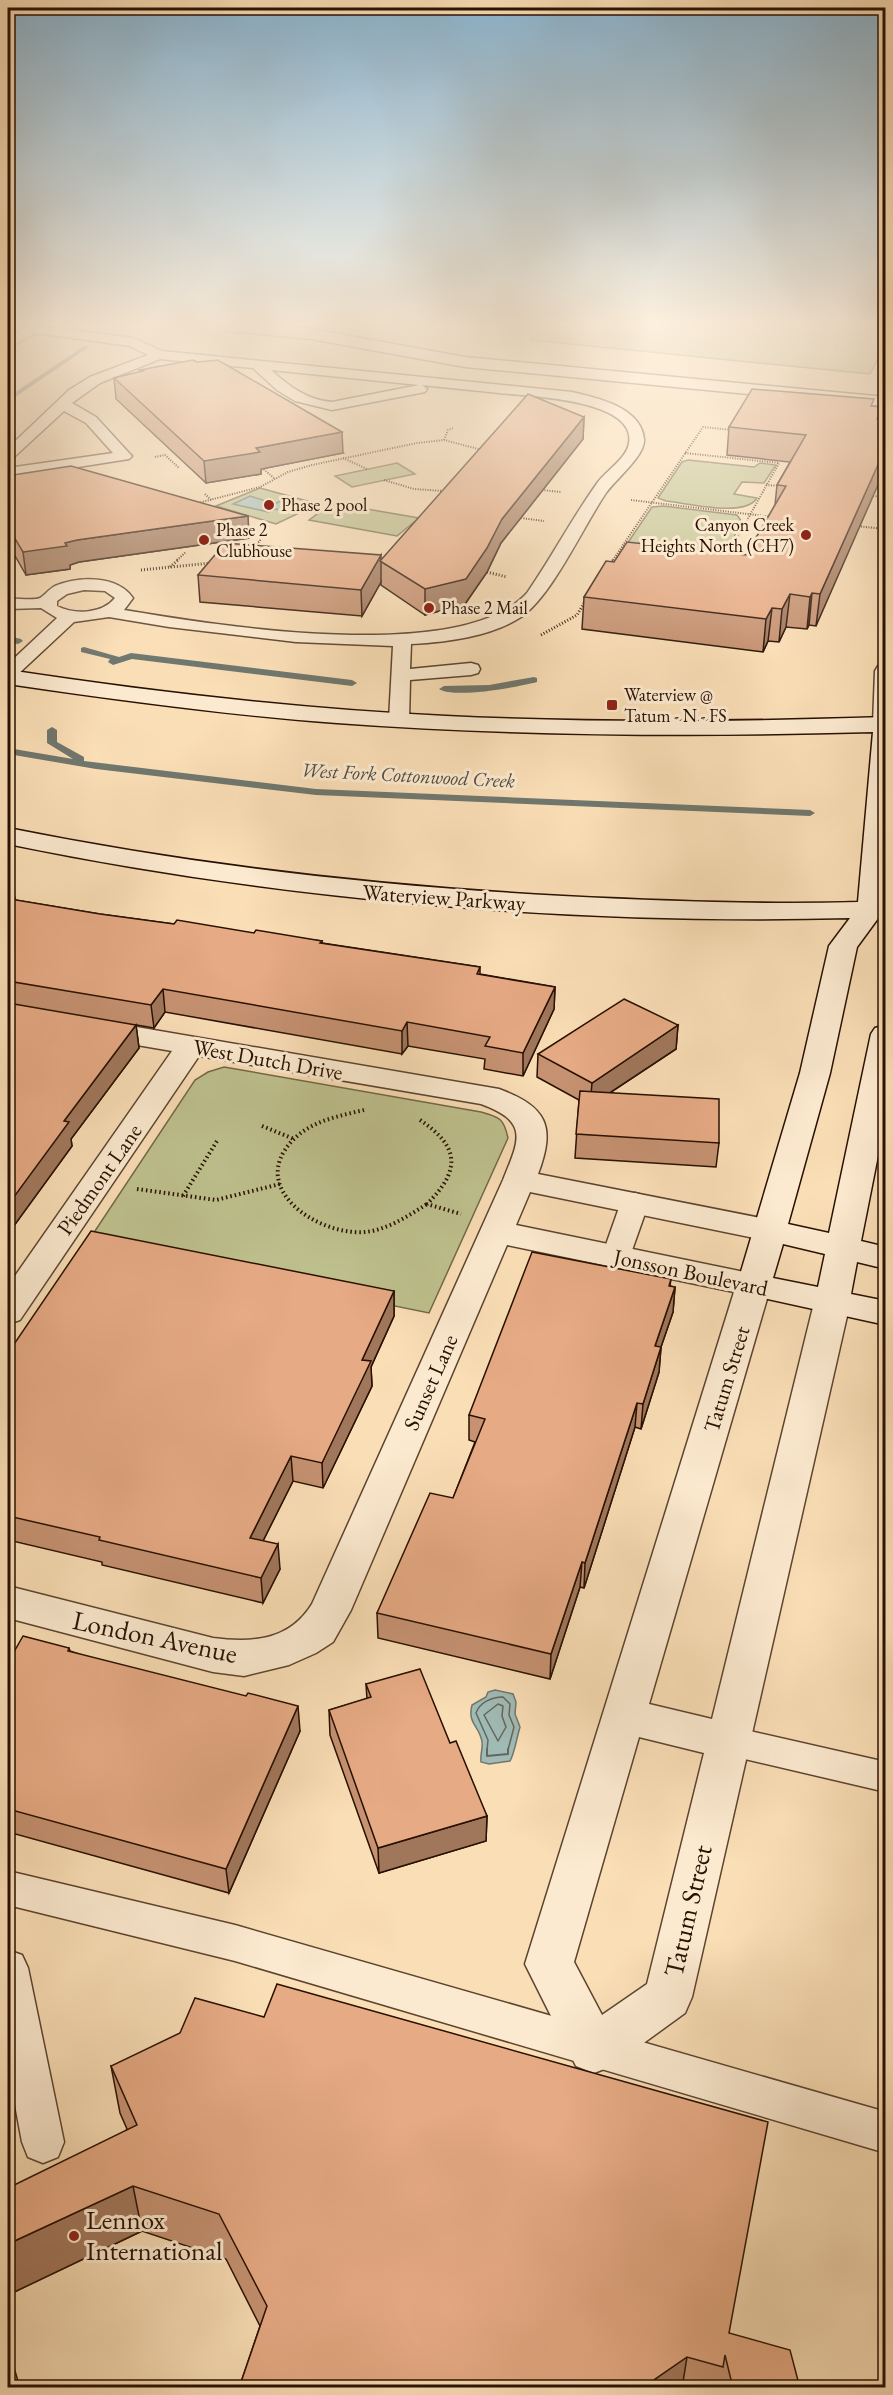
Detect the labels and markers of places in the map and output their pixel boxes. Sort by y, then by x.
place label: Phase 2 pool [281,493,367,516]
marker: Phase 2 pool [262,498,276,512]
place label: Canyon Creek Heights North (CH7) [641,513,795,557]
place label: Phase 2 Clubhouse [216,518,292,562]
marker: Canyon Creek Heights North (CH7) [799,528,813,542]
marker: Phase 2 Clubhouse [197,533,211,547]
place label: Phase 2 Mail [441,596,528,619]
marker: Phase 2 Mail [422,601,436,615]
place label: Waterview @ Tatum - N - FS [624,683,727,727]
marker: Waterview @ Tatum - N - FS [605,698,619,712]
place label: Lennox International [86,2202,222,2268]
marker: Lennox International [67,2229,81,2243]

